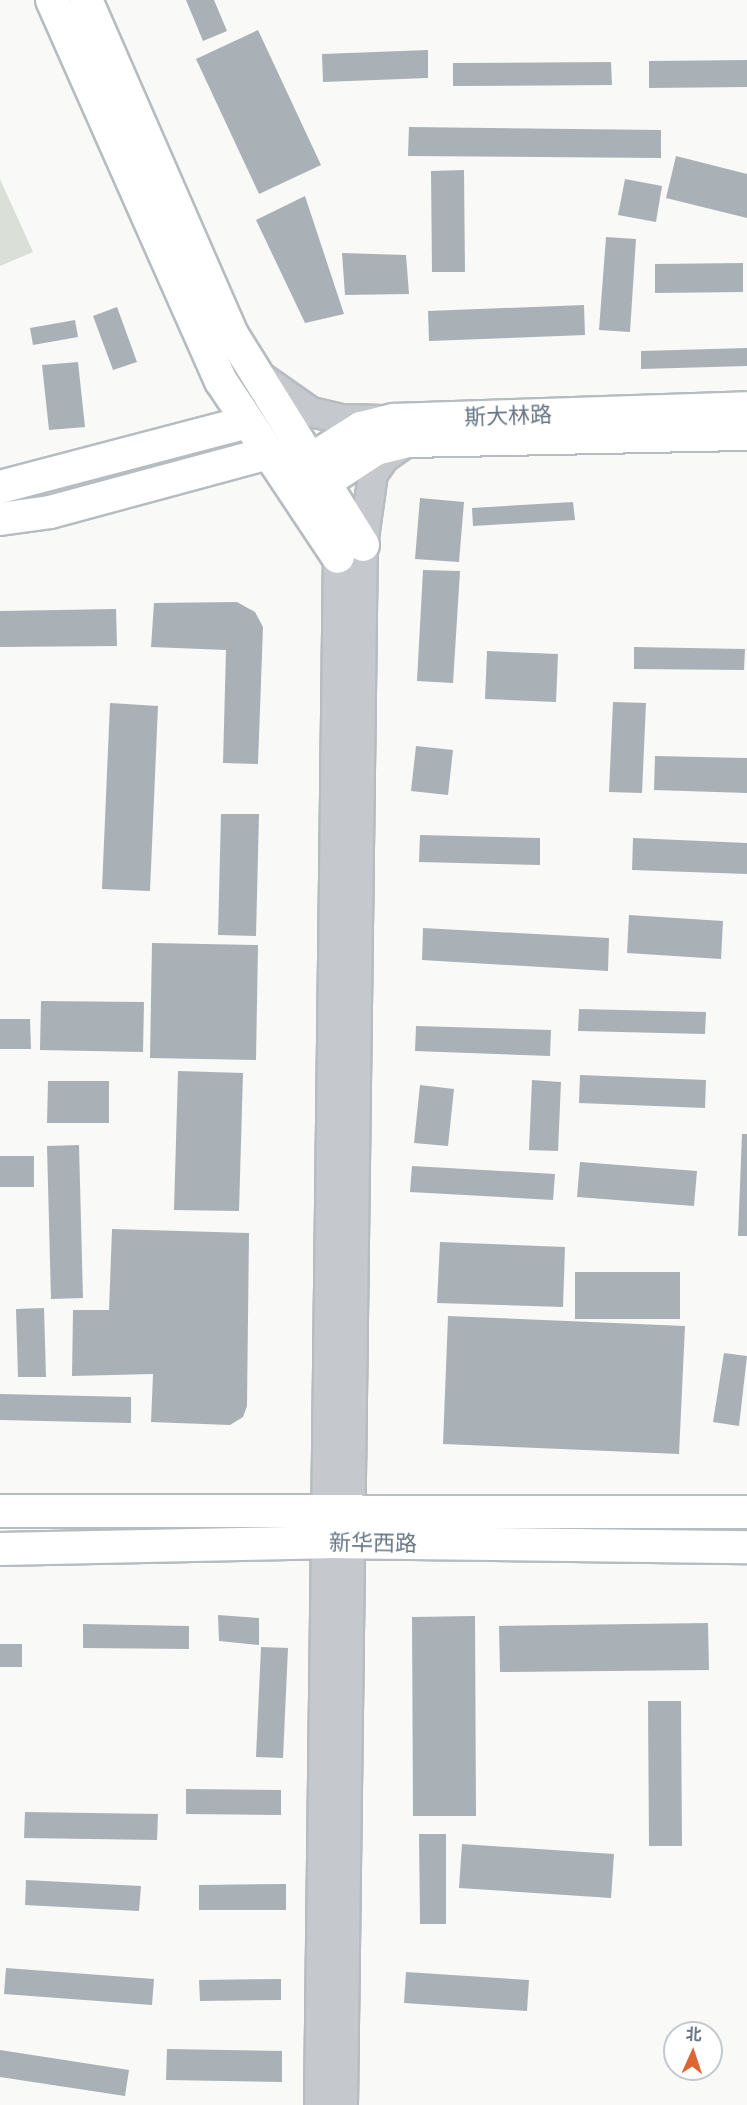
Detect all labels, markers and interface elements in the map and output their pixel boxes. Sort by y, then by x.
street label: 斯大林路 [464,401,552,431]
street label: 新华西路 [329,1529,417,1557]
north arrow [663,2021,723,2081]
text: 北 [685,2025,702,2044]

